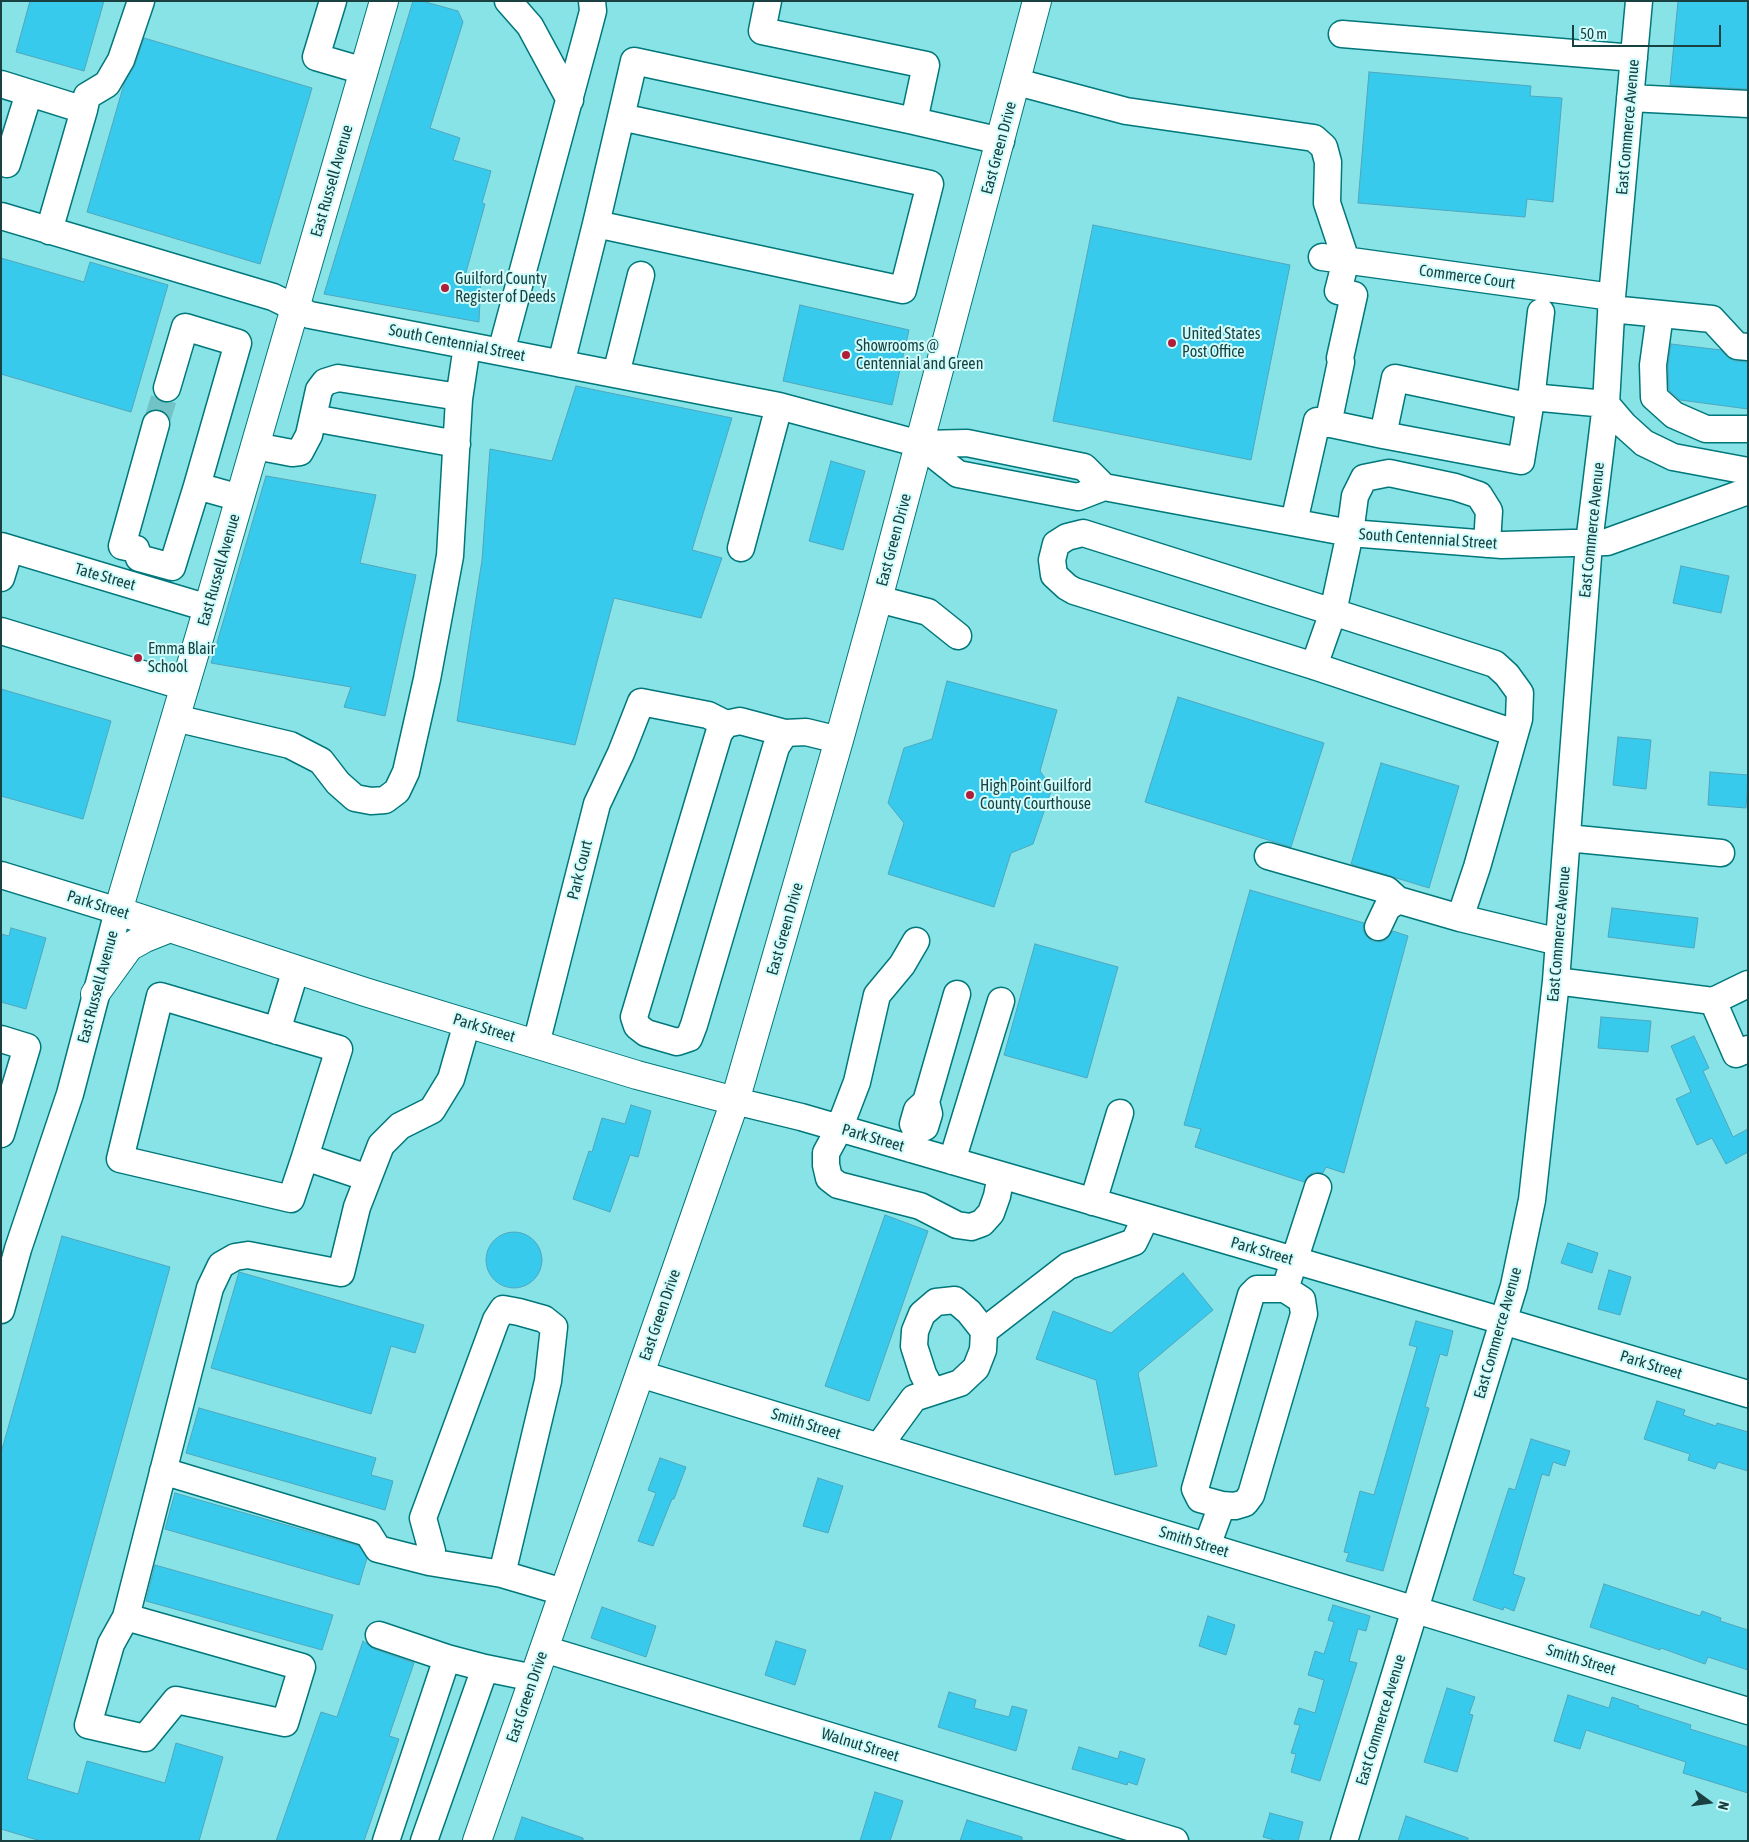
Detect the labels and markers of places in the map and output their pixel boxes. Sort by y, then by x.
place label: Guilford County Register of Deeds [455,269,556,307]
marker: Guilford County Register of Deeds [439,282,451,294]
place label: United States Post Office [1182,324,1260,362]
place label: Showrooms @ Centennial and Green [856,336,983,374]
marker: United States Post Office [1166,337,1178,349]
marker: Showrooms @ Centennial and Green [840,349,852,361]
place label: Emma Blair School [148,639,215,677]
marker: Emma Blair School [132,652,144,664]
place label: High Point Guilford County Courthouse [980,776,1092,814]
marker: High Point Guilford County Courthouse [964,789,976,801]

